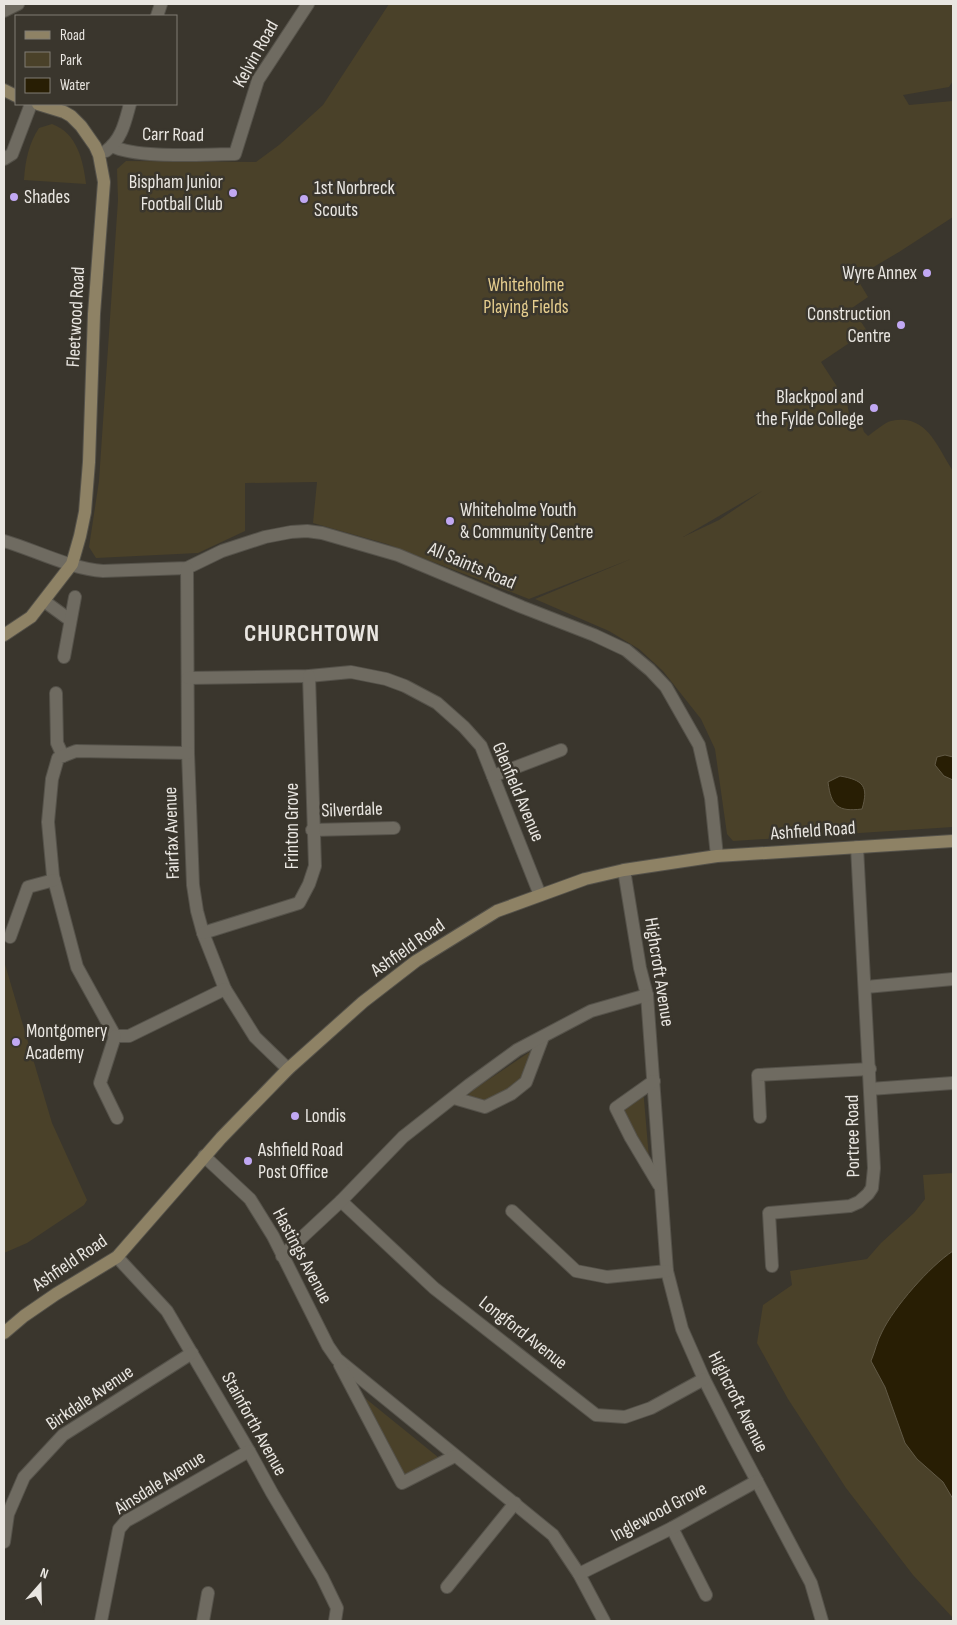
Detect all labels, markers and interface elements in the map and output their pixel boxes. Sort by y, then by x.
legend [15,15,178,105]
street label: Kelvin Road [228,16,284,92]
text: Road [60,26,85,45]
text: Park [60,51,82,70]
text: Water [60,76,91,95]
street label: Carr Road [142,123,204,147]
place label: Bispham Junior Football Club [129,171,224,216]
place label: 1st Norbreck Scouts [314,177,396,222]
place label: Shades [24,186,70,209]
marker: Bispham Junior Football Club [227,187,239,199]
marker: Shades [8,191,20,203]
marker: 1st Norbreck Scouts [298,193,310,205]
place label: Wyre Annex [842,262,917,285]
street label: Fleetwood Road [62,266,90,368]
marker: Wyre Annex [921,267,933,279]
park label: Whiteholme Playing Fields [483,274,569,319]
place label: Construction Centre [807,303,891,348]
marker: Construction Centre [895,319,907,331]
place label: Blackpool and the Fylde College [756,386,864,431]
marker: Blackpool and the Fylde College [868,402,880,414]
place label: Whiteholme Youth & Community Centre [460,499,593,544]
marker: Whiteholme Youth & Community Centre [444,515,456,527]
street label: All Saints Road [424,537,519,595]
district label: CHURCHTOWN [244,619,380,648]
street label: Glenfield Avenue [487,739,549,845]
street label: Frinton Grove [281,783,304,869]
street label: Fairfax Avenue [159,786,185,880]
street label: Silverdale [321,797,383,823]
street label: Ashfield Road [769,817,856,846]
street label: Ashfield Road [366,914,449,982]
street label: Highcroft Avenue [639,916,679,1028]
place label: Montgomery Academy [25,1020,108,1065]
marker: Montgomery Academy [10,1036,22,1048]
street label: Portree Road [841,1095,865,1177]
place label: Londis [305,1105,346,1128]
marker: Londis [289,1110,301,1122]
place label: Ashfield Road Post Office [257,1139,343,1184]
marker: Ashfield Road Post Office [242,1155,254,1167]
street label: Hastings Avenue [267,1204,337,1308]
street label: Ashfield Road [27,1230,112,1297]
street label: Longford Avenue [474,1291,572,1375]
street label: Highcroft Avenue [703,1348,773,1456]
street label: Birkdale Avenue [42,1360,138,1436]
street label: Stainforth Avenue [216,1368,292,1480]
street label: Ainsdale Avenue [110,1446,210,1520]
street label: Inglewood Grove [607,1477,711,1547]
north arrow [15,1560,65,1610]
text: N [38,1564,51,1583]

